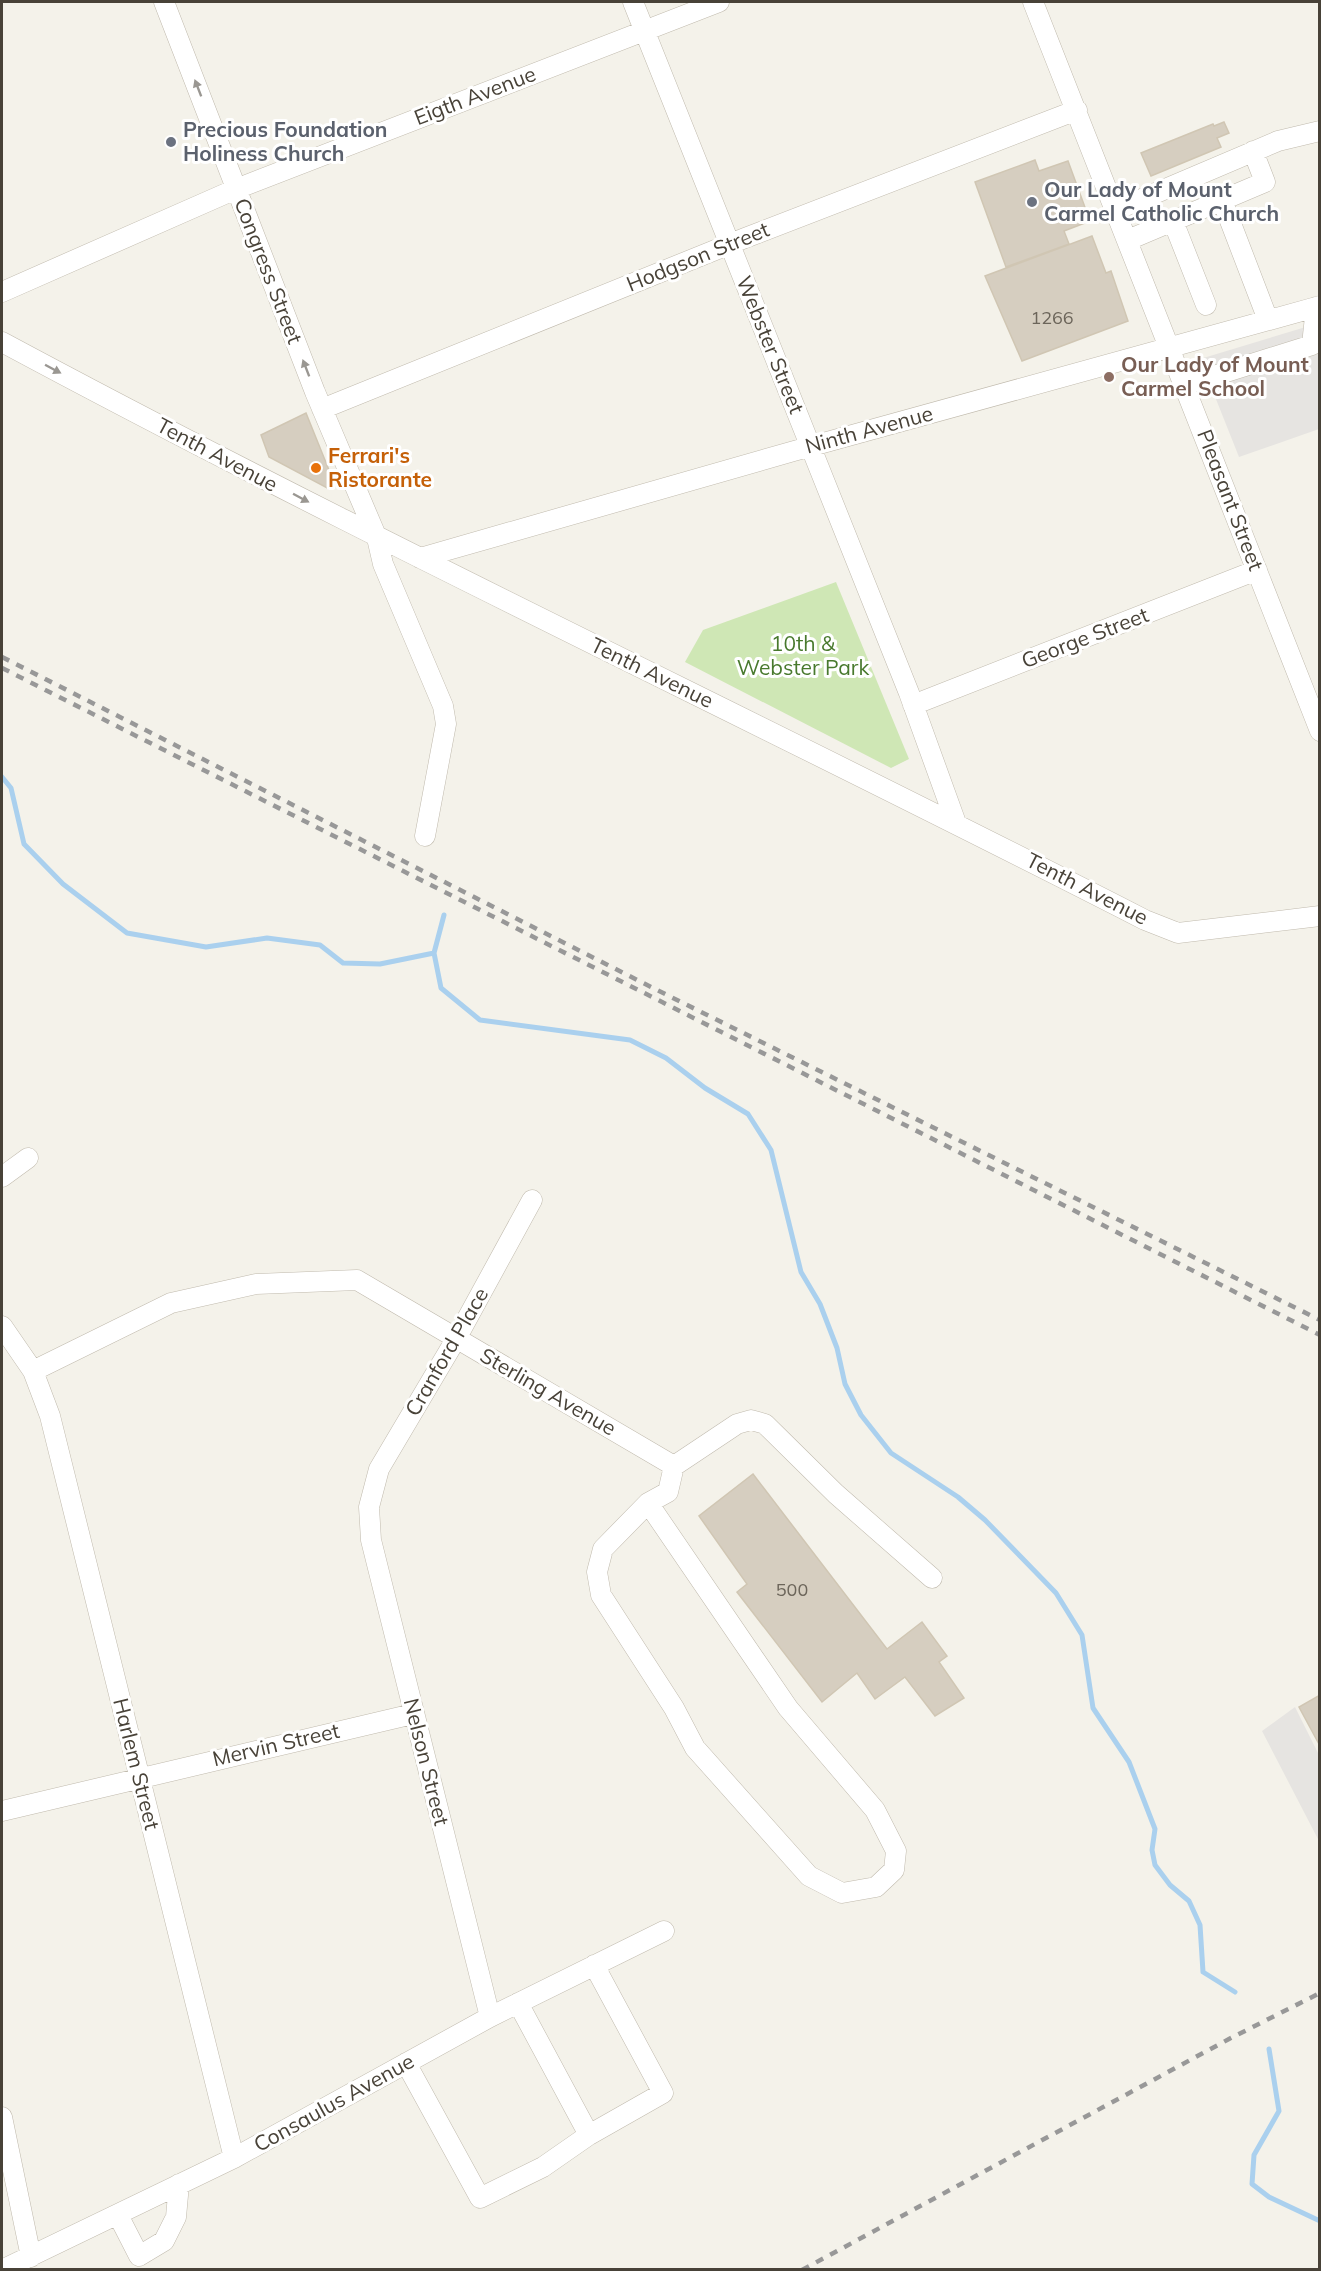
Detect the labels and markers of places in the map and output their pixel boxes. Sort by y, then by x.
place label: Precious Foundation Holiness Church [183,116,387,166]
marker: Precious Foundation Holiness Church [164,135,178,149]
place label: Our Lady of Mount Carmel Catholic Church [1044,176,1279,226]
marker: Our Lady of Mount Carmel Catholic Church [1025,195,1039,209]
place label: Our Lady of Mount Carmel School [1121,351,1309,401]
marker: Our Lady of Mount Carmel School [1102,370,1116,384]
place label: Ferrari's Ristorante [328,442,432,492]
marker: Ferrari's Ristorante [309,461,323,475]

